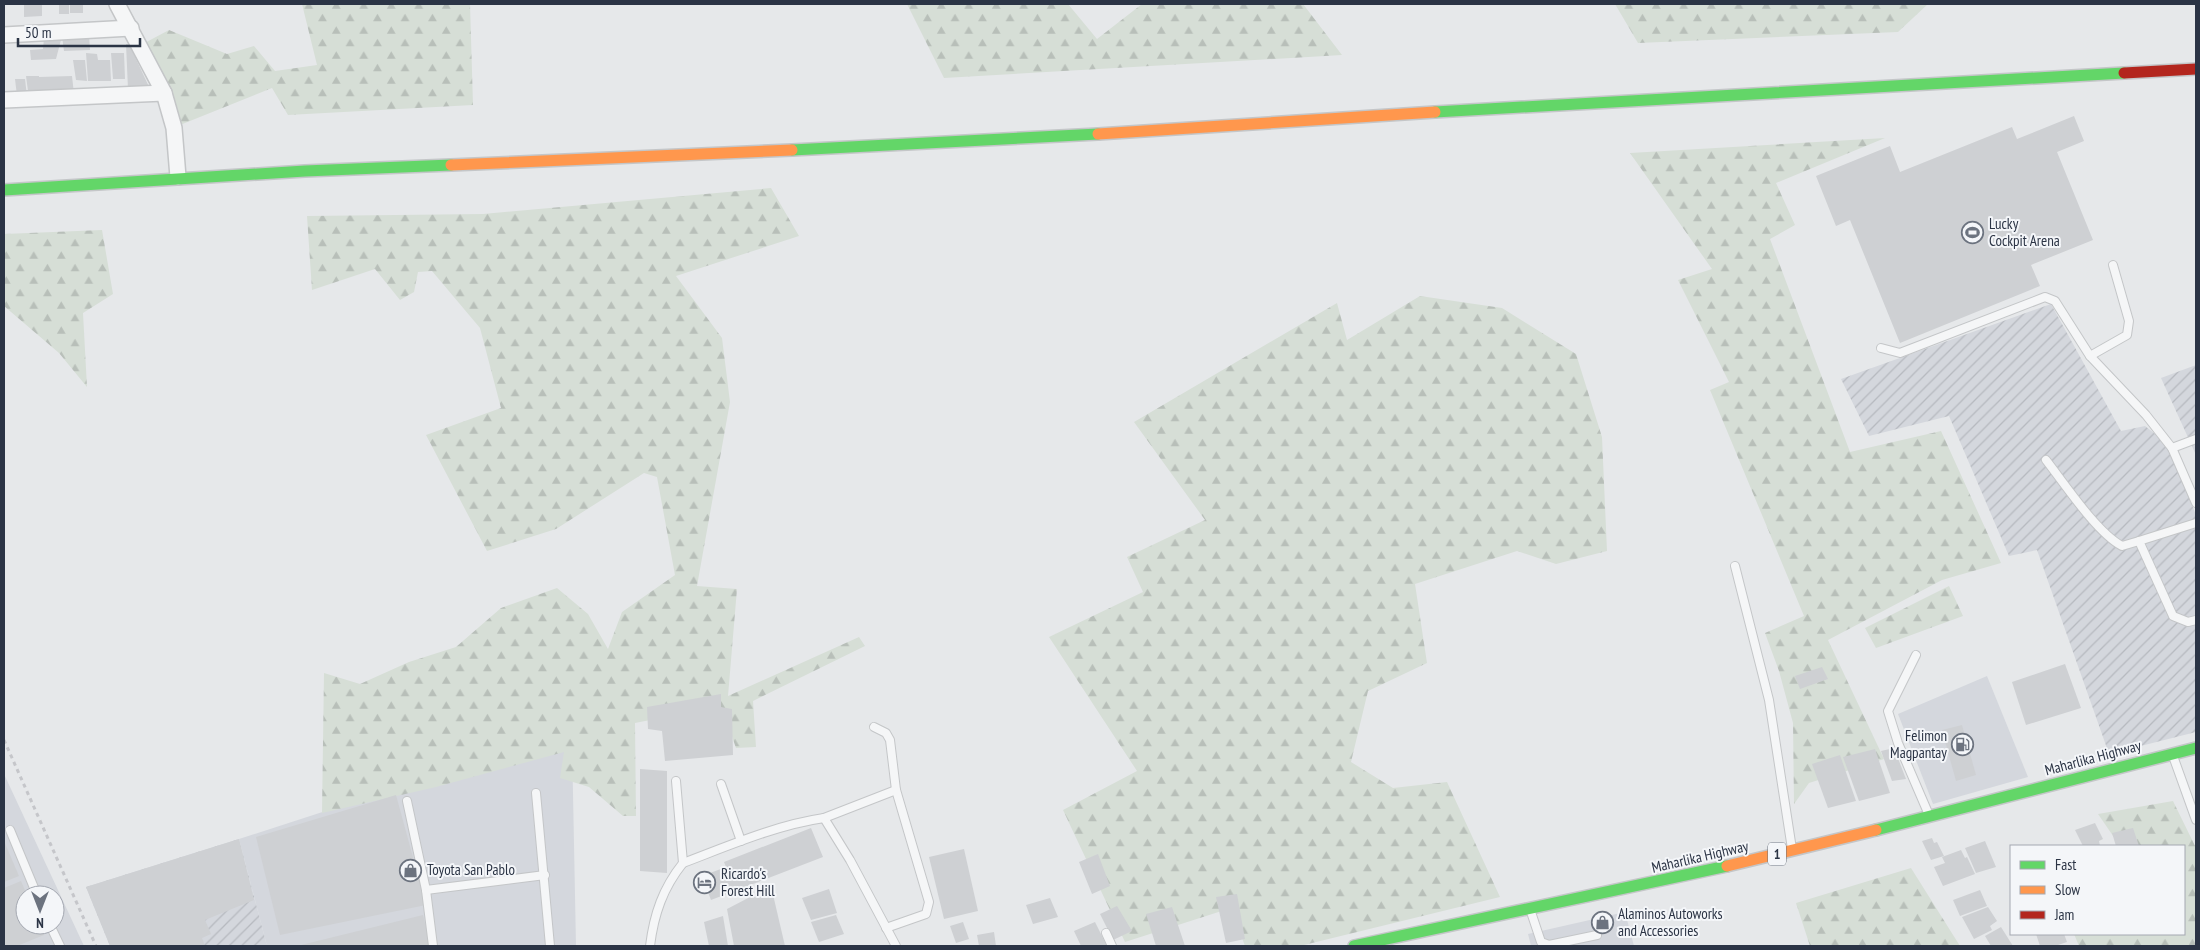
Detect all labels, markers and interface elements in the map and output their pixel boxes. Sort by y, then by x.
scale bar [18,15,140,47]
text: 50 m [25,23,51,42]
place label: Lucky Cockpit Arena [1989,214,2060,250]
sports icon: Lucky Cockpit Arena [1961,221,1985,245]
place label: Felimon Magpantay [1890,726,1947,762]
fuel station icon: Felimon Magpantay [1951,733,1975,757]
street label: Maharlika Highway [2043,735,2143,779]
street label: Maharlika Highway [1650,836,1751,877]
road number: 1 [1768,842,1786,866]
legend [2010,845,2185,935]
text: Fast [2055,855,2076,874]
shop icon: Toyota San Pablo [399,858,423,882]
place label: Toyota San Pablo [427,860,515,879]
place label: Ricardo's Forest Hill [721,864,775,900]
hotel icon: Ricardo's Forest Hill [693,871,717,895]
text: Slow [2055,880,2080,899]
north arrow [15,885,65,935]
place label: Alaminos Autoworks and Accessories [1618,904,1723,940]
text: Jam [2054,905,2074,924]
shop icon: Alaminos Autoworks and Accessories [1590,911,1614,935]
text: N [36,914,44,932]

